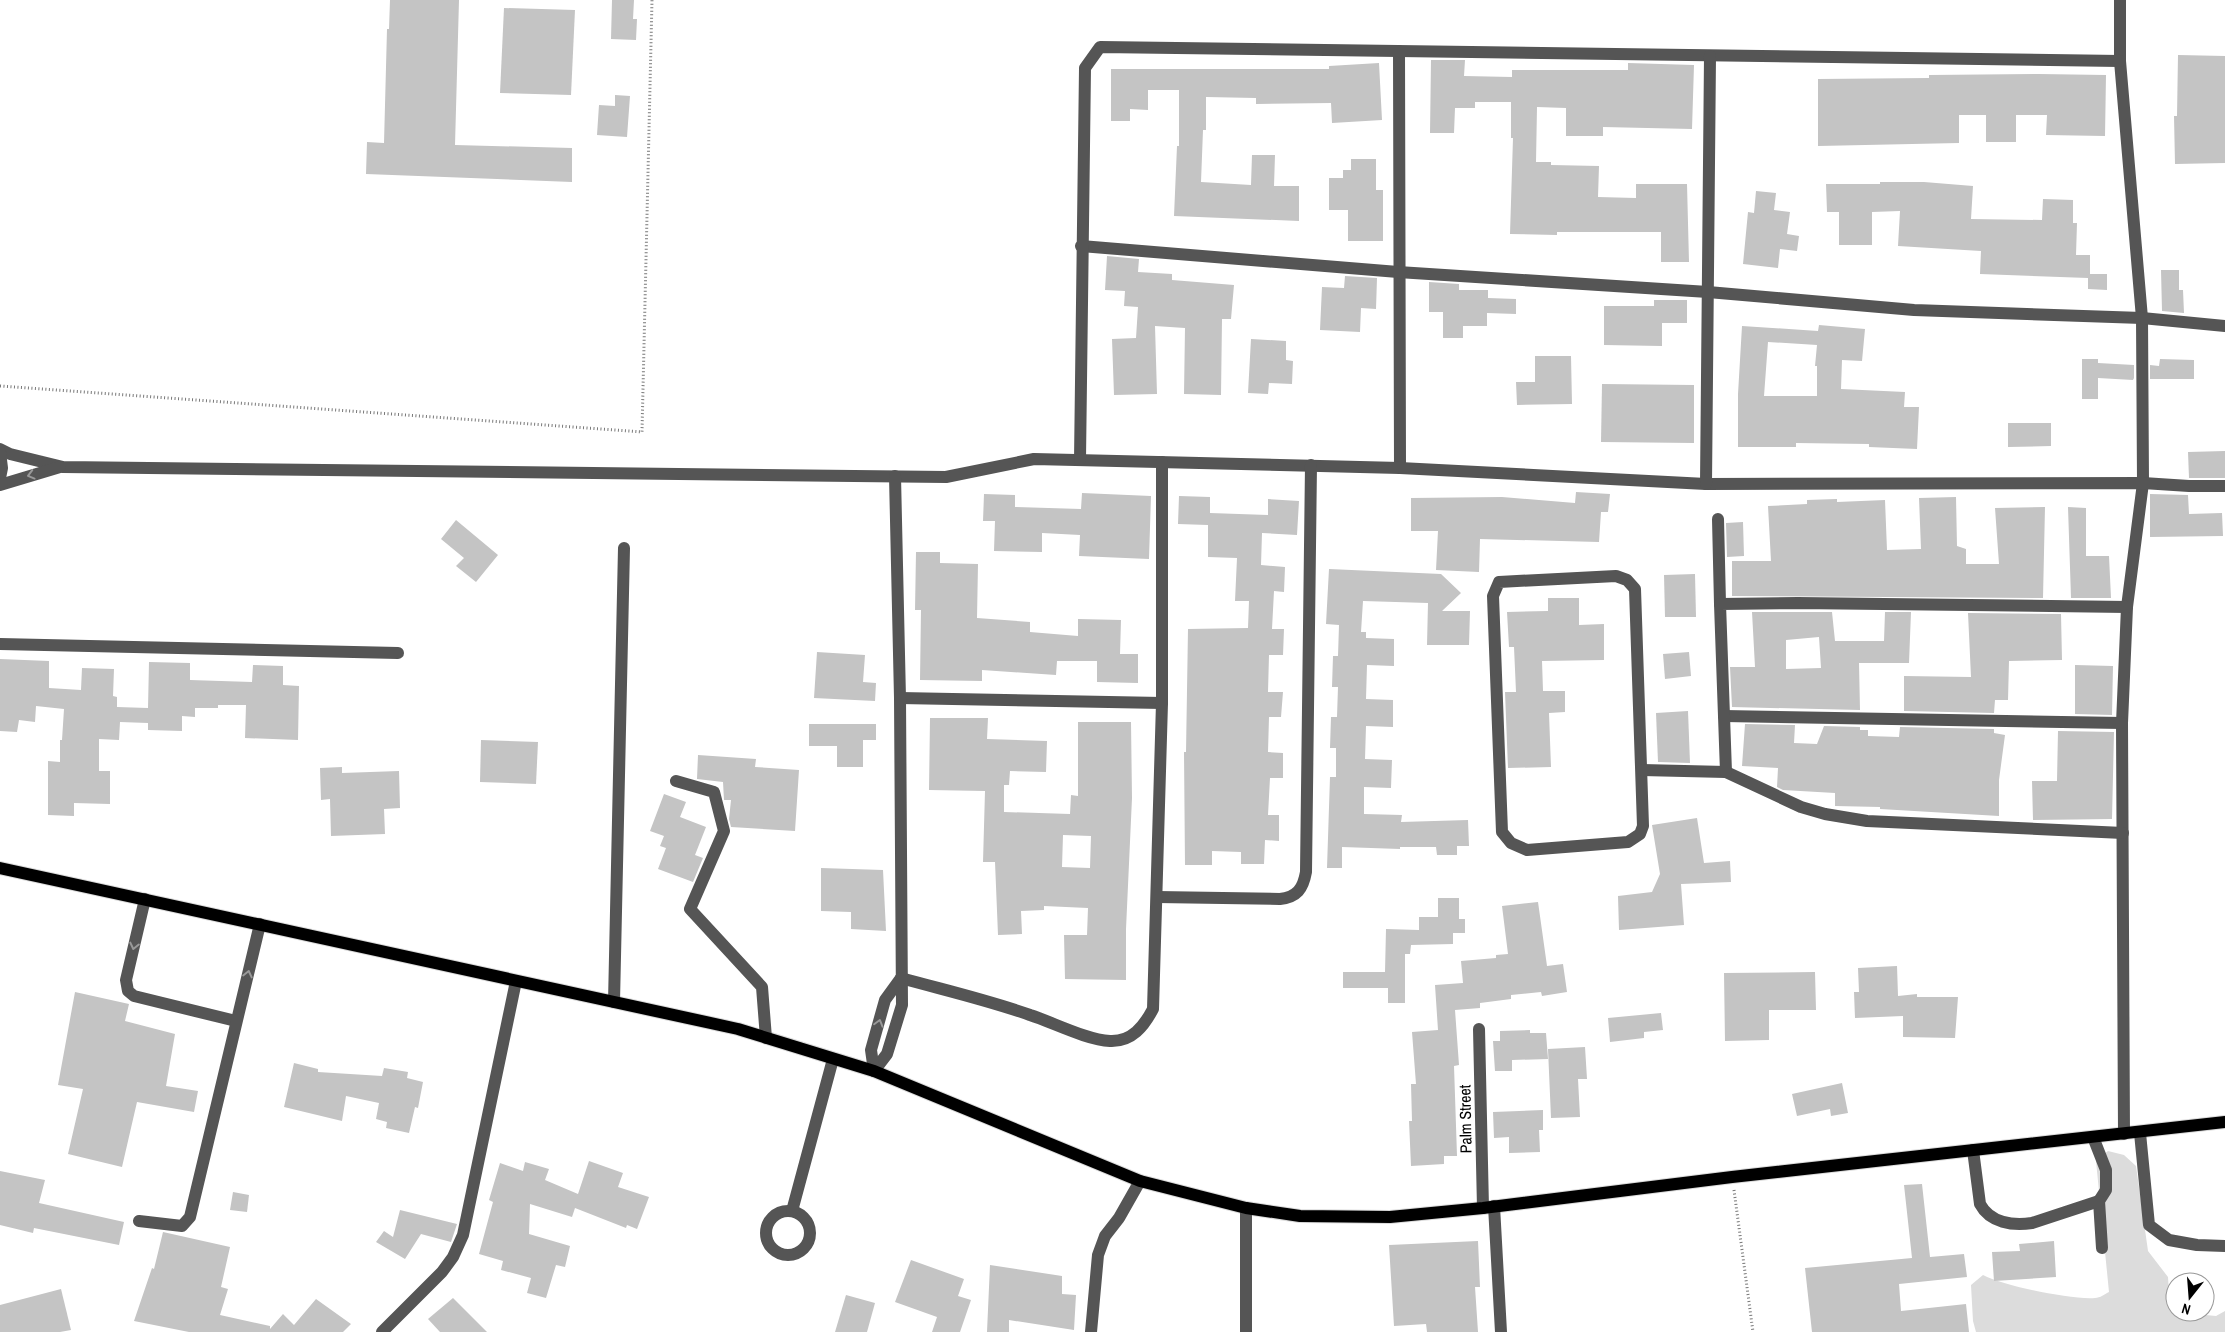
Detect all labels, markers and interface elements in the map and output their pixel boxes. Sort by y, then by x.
one-way arrow [28,469,36,479]
one-way arrow [129,942,140,951]
one-way arrow [242,969,253,978]
one-way arrow [873,1020,883,1028]
street label: Palm Street [1453,1084,1477,1153]
north arrow [2165,1272,2215,1322]
text: N [2180,1300,2193,1319]

